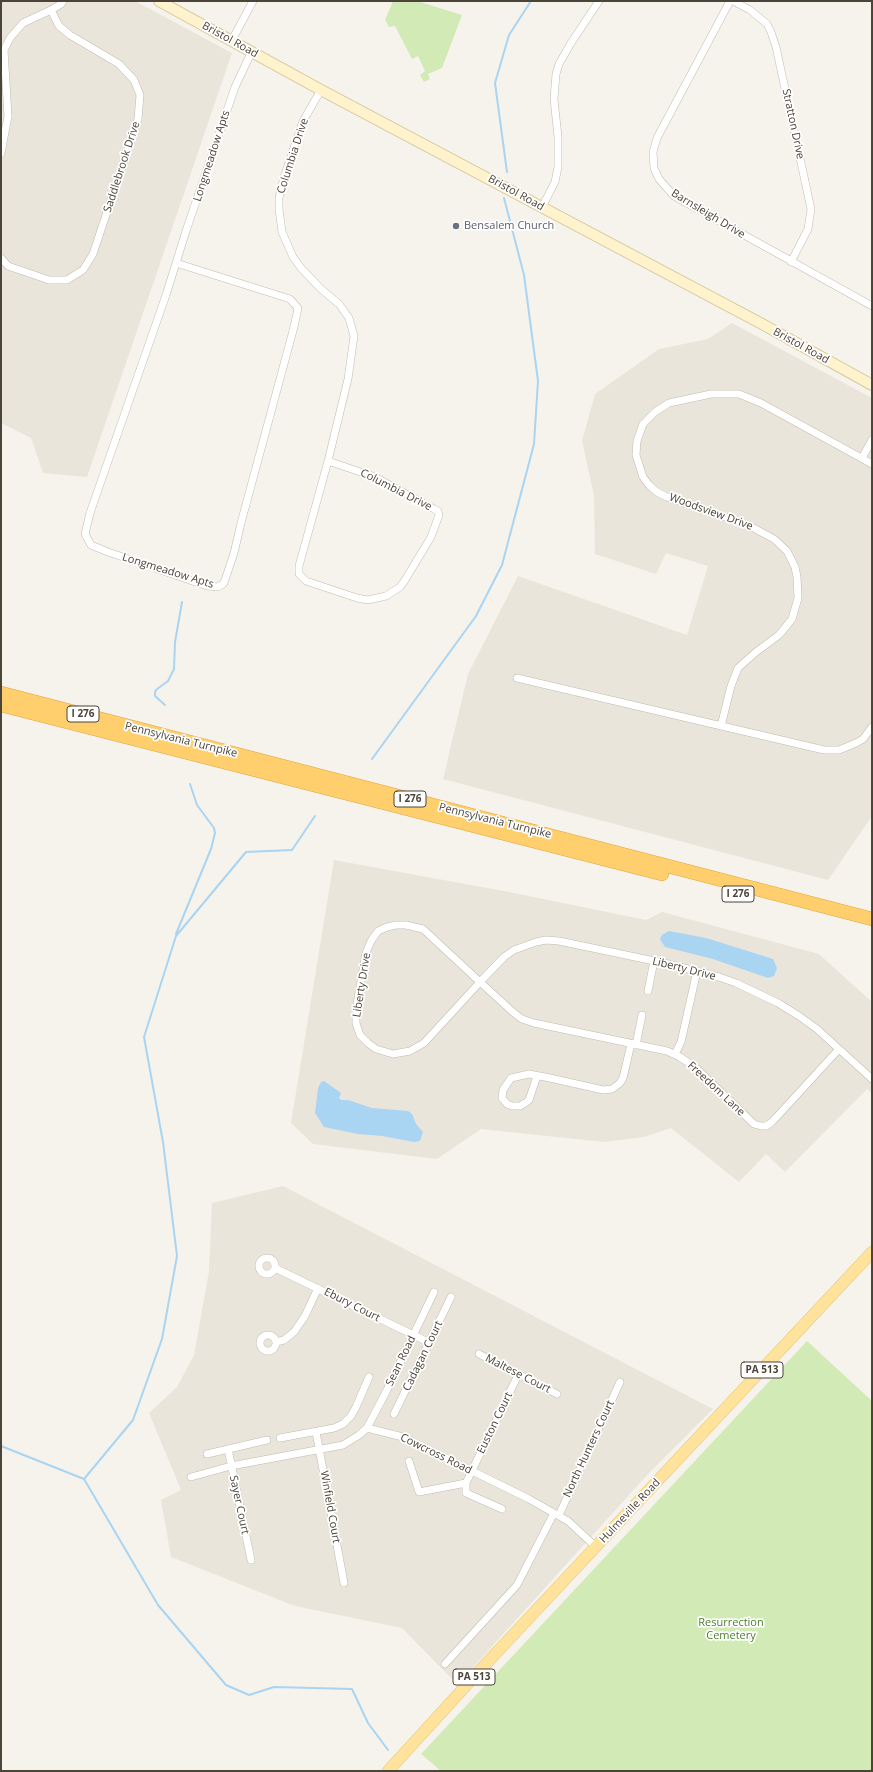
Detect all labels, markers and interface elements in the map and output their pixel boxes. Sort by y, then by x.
street label: Bristol Road [200,19,260,61]
street label: Stratton Drive [779,88,807,160]
street label: Longmeadow Apts [191,109,233,203]
street label: Columbia Drive [275,117,311,195]
street label: Saddlebrook Drive [101,120,143,214]
street label: Bristol Road [486,172,546,214]
street label: Barnsleigh Drive [669,187,747,241]
place label: Bensalem Church [464,219,554,233]
marker: Bensalem Church [451,221,461,231]
street label: Bristol Road [771,325,831,367]
street label: Columbia Drive [358,466,434,514]
street label: Woodsview Drive [667,491,755,533]
street label: Longmeadow Apts [121,551,215,591]
road number: I 276 [67,706,99,722]
street label: Pennsylvania Turnpike [123,720,239,760]
road number: I 276 [394,791,426,807]
street label: Pennsylvania Turnpike [437,801,553,841]
road number: I 276 [722,886,754,902]
street label: Liberty Drive [350,952,374,1018]
street label: Liberty Drive [651,955,717,983]
street label: Freedom Lane [685,1059,747,1119]
street label: Ebury Court [322,1285,382,1325]
street label: Cadagan Court [400,1319,446,1393]
street label: Sean Road [383,1334,419,1388]
street label: Maltese Court [483,1352,553,1396]
road number: PA 513 [741,1362,783,1378]
street label: Euston Court [474,1390,516,1456]
street label: North Hunters Court [561,1398,617,1500]
street label: Cowcross Road [398,1431,474,1477]
street label: Winfield Court [317,1470,343,1544]
street label: Sayer Court [226,1474,252,1536]
street label: Hulmeville Road [597,1476,663,1546]
park label: Resurrection Cemetery [698,1616,764,1642]
road number: PA 513 [453,1669,495,1685]

